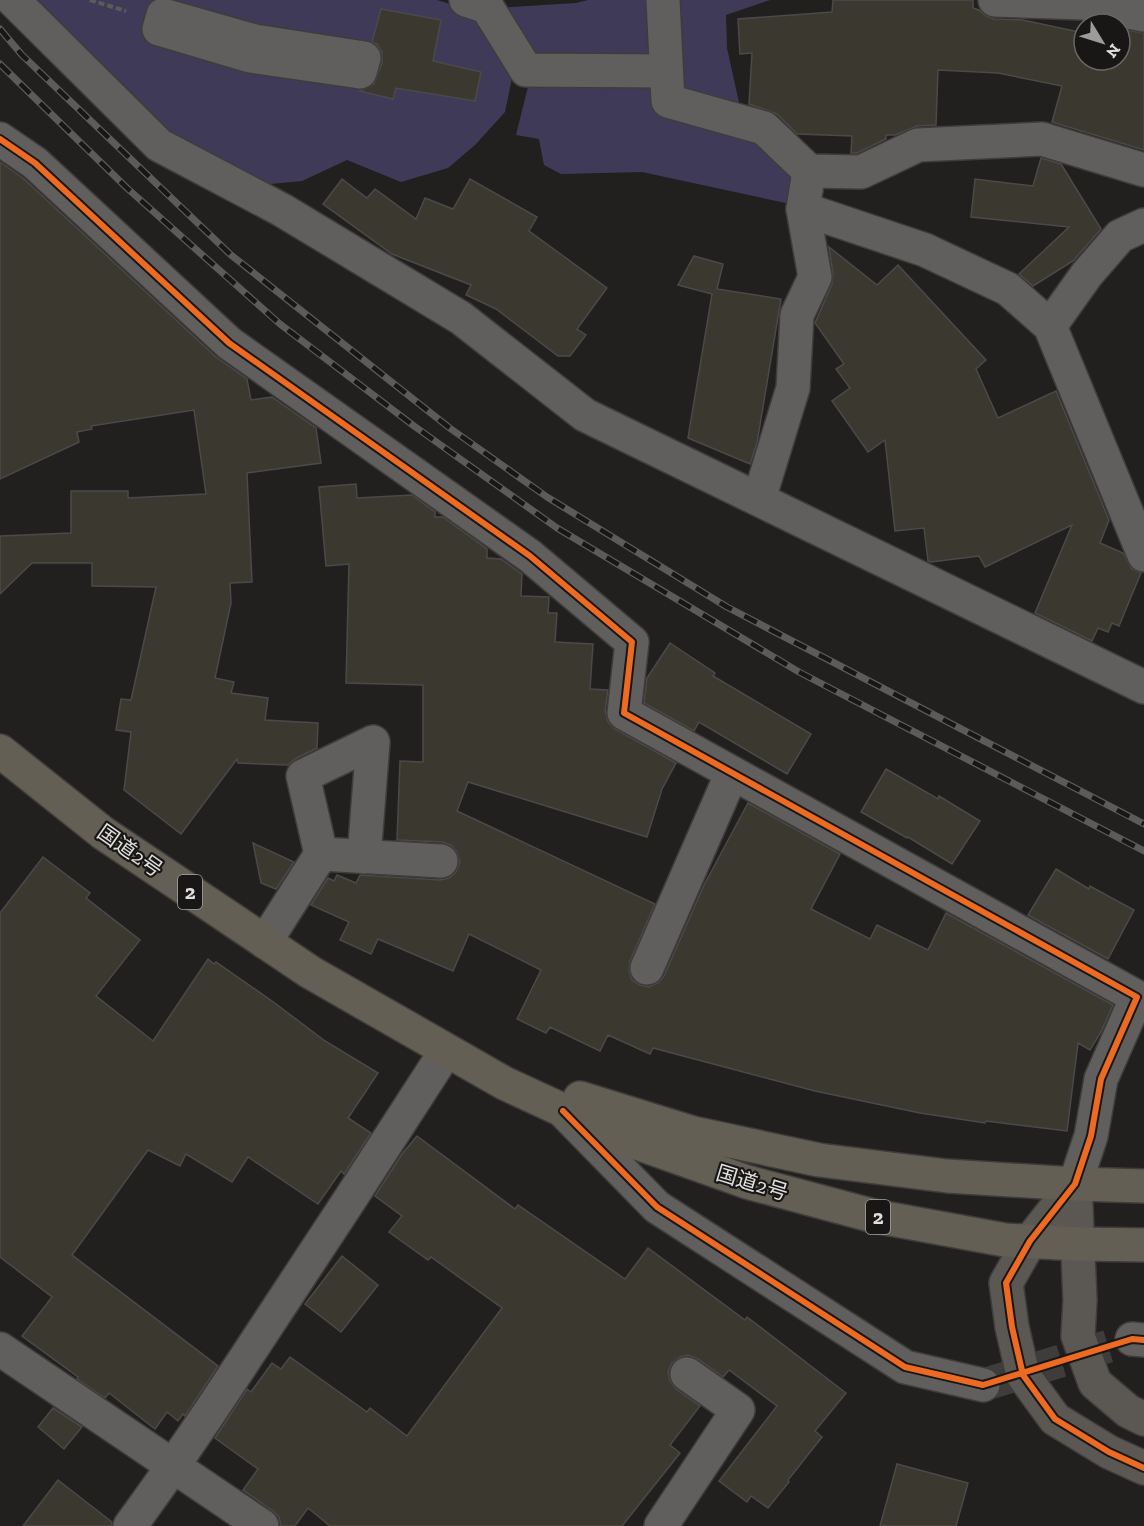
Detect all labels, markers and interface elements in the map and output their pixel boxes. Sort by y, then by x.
north arrow [1072,12,1132,72]
text: N [1102,40,1125,62]
street label: 国道2号 [93,819,168,882]
road number: 2 [178,875,202,909]
street label: 国道2号 [713,1160,791,1205]
road number: 2 [866,1200,890,1234]

